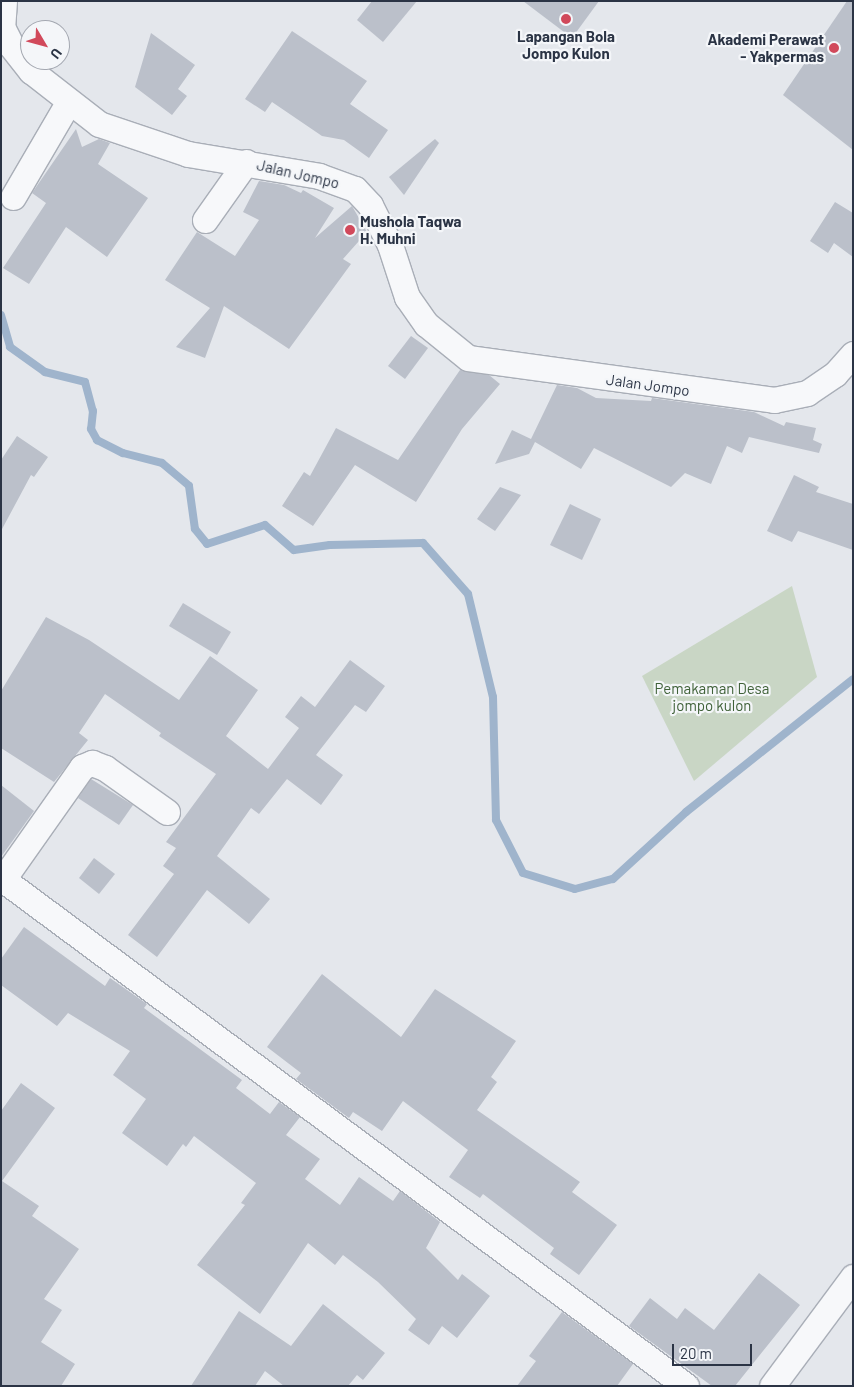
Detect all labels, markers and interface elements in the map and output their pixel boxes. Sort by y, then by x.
marker: Lapangan Bola Jompo Kulon [560,13,572,25]
north arrow [20,20,70,70]
place label: Lapangan Bola Jompo Kulon [517,27,615,62]
place label: Akademi Perawat - Yakpermas [707,30,824,65]
marker: Akademi Perawat - Yakpermas [828,42,840,54]
text: U [47,45,66,62]
street label: Jalan Jompo [255,156,341,192]
place label: Mushola Taqwa H. Muhni [360,212,461,247]
marker: Mushola Taqwa H. Muhni [344,224,356,236]
street label: Jalan Jompo [605,370,691,400]
park label: Pemakaman Desa jompo kulon [655,679,769,714]
scale bar [674,1334,754,1366]
text: 20 m [680,1344,712,1362]

